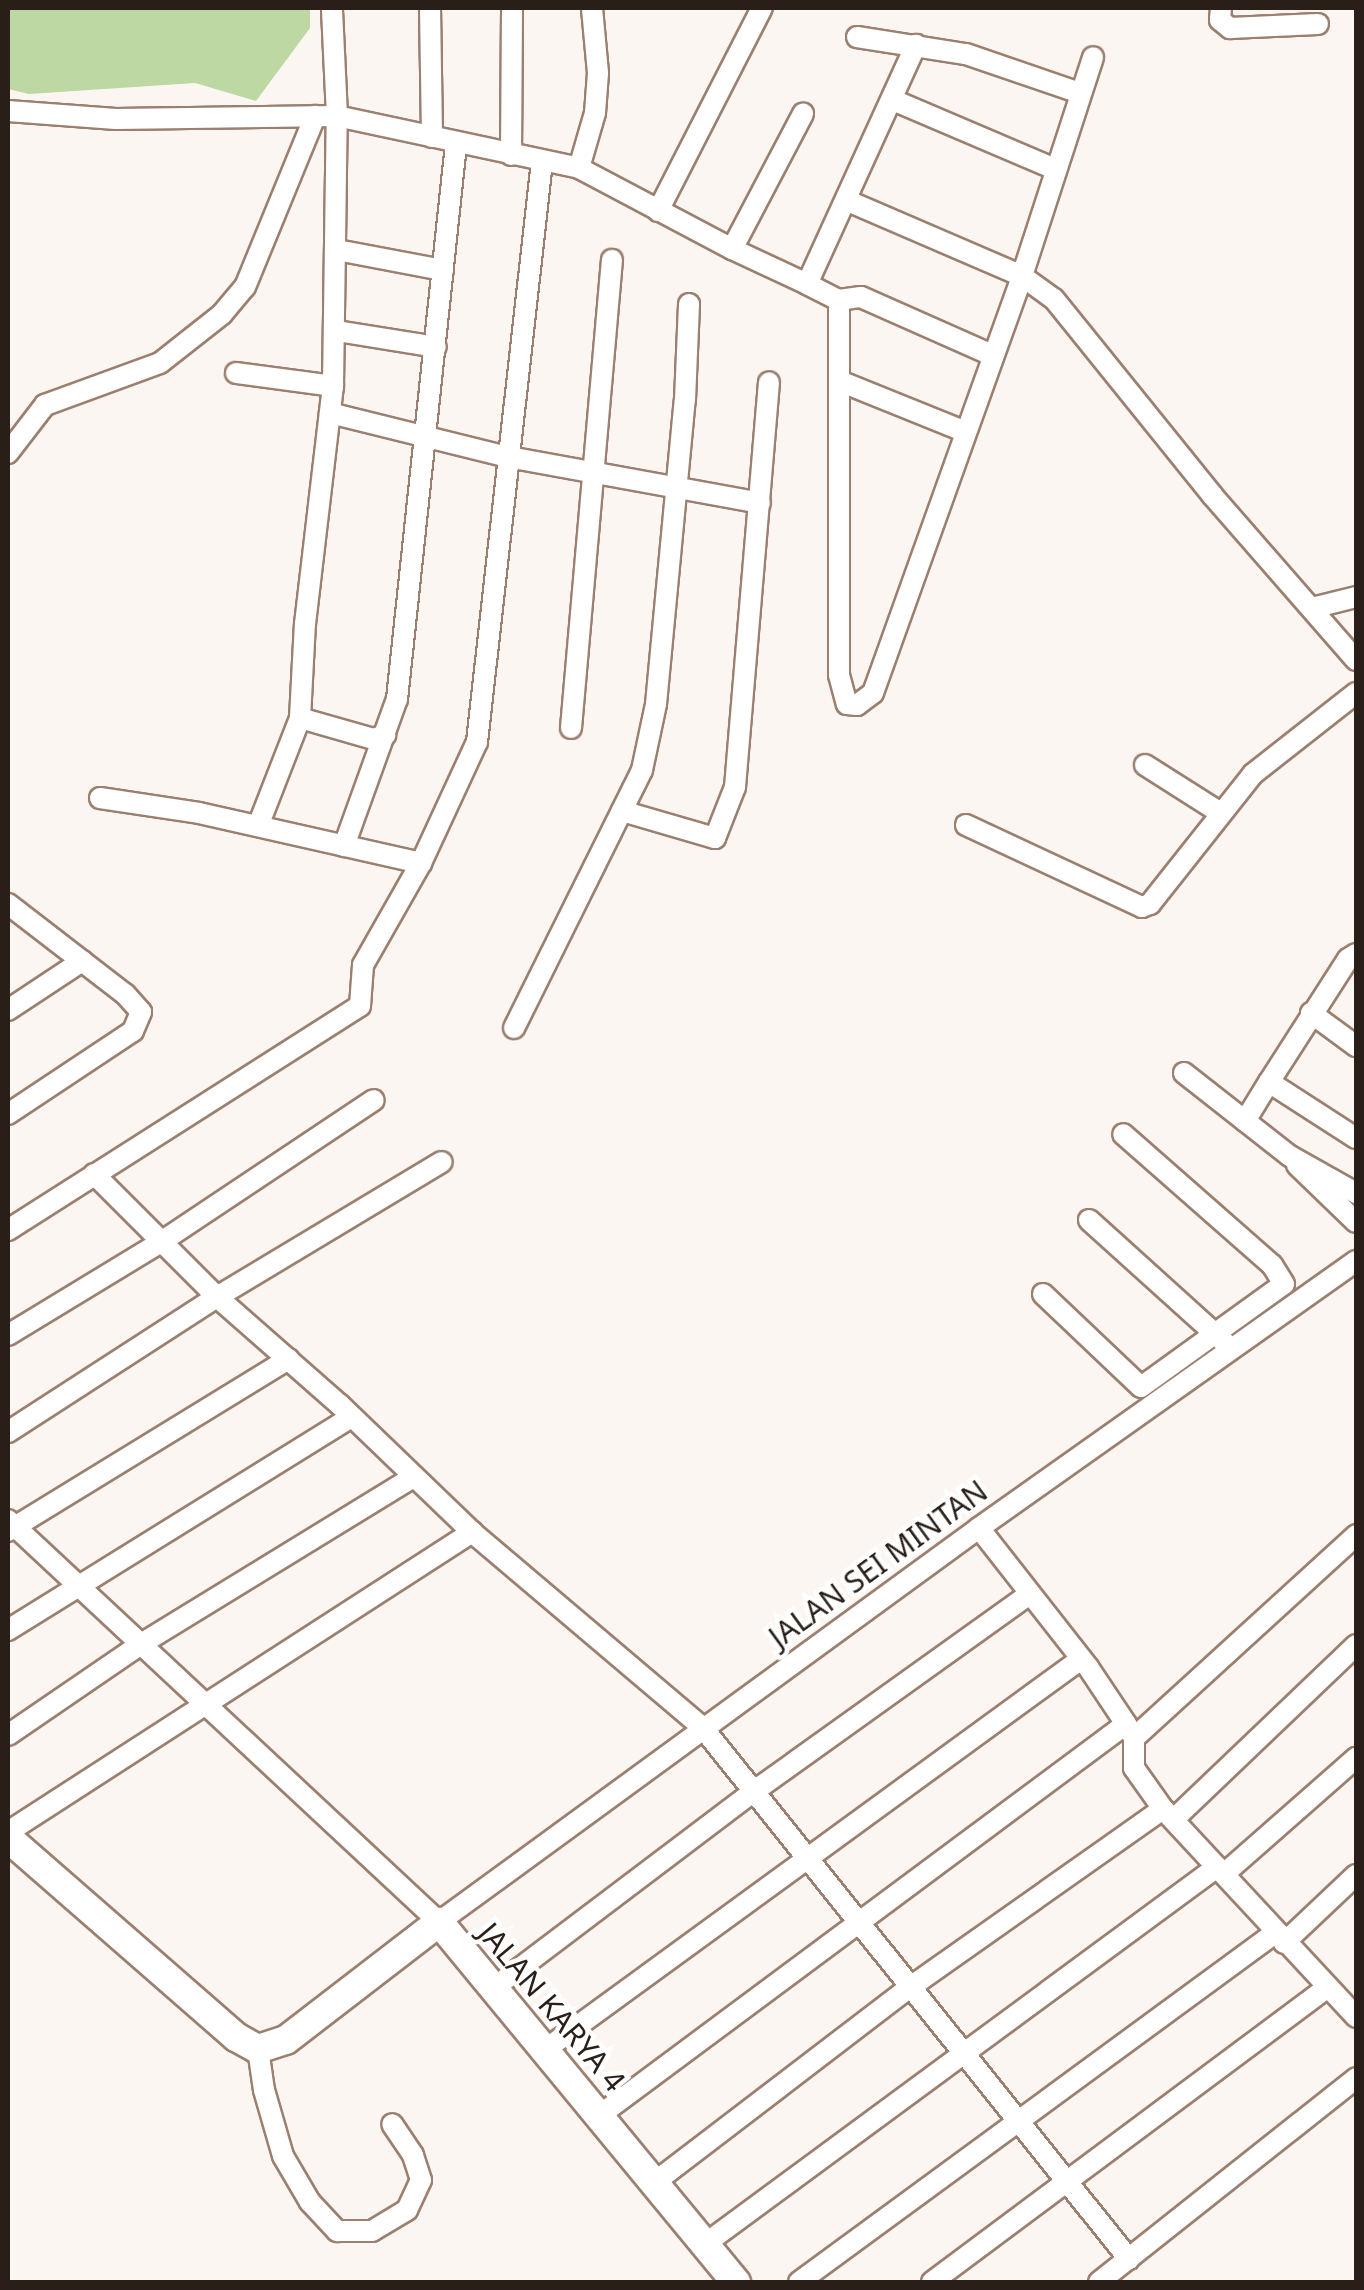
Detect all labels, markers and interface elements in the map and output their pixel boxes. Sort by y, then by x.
street label: JALAN SEI MINTAN [762,1473,994,1655]
street label: JALAN KARYA 4 [471,1916,633,2098]

